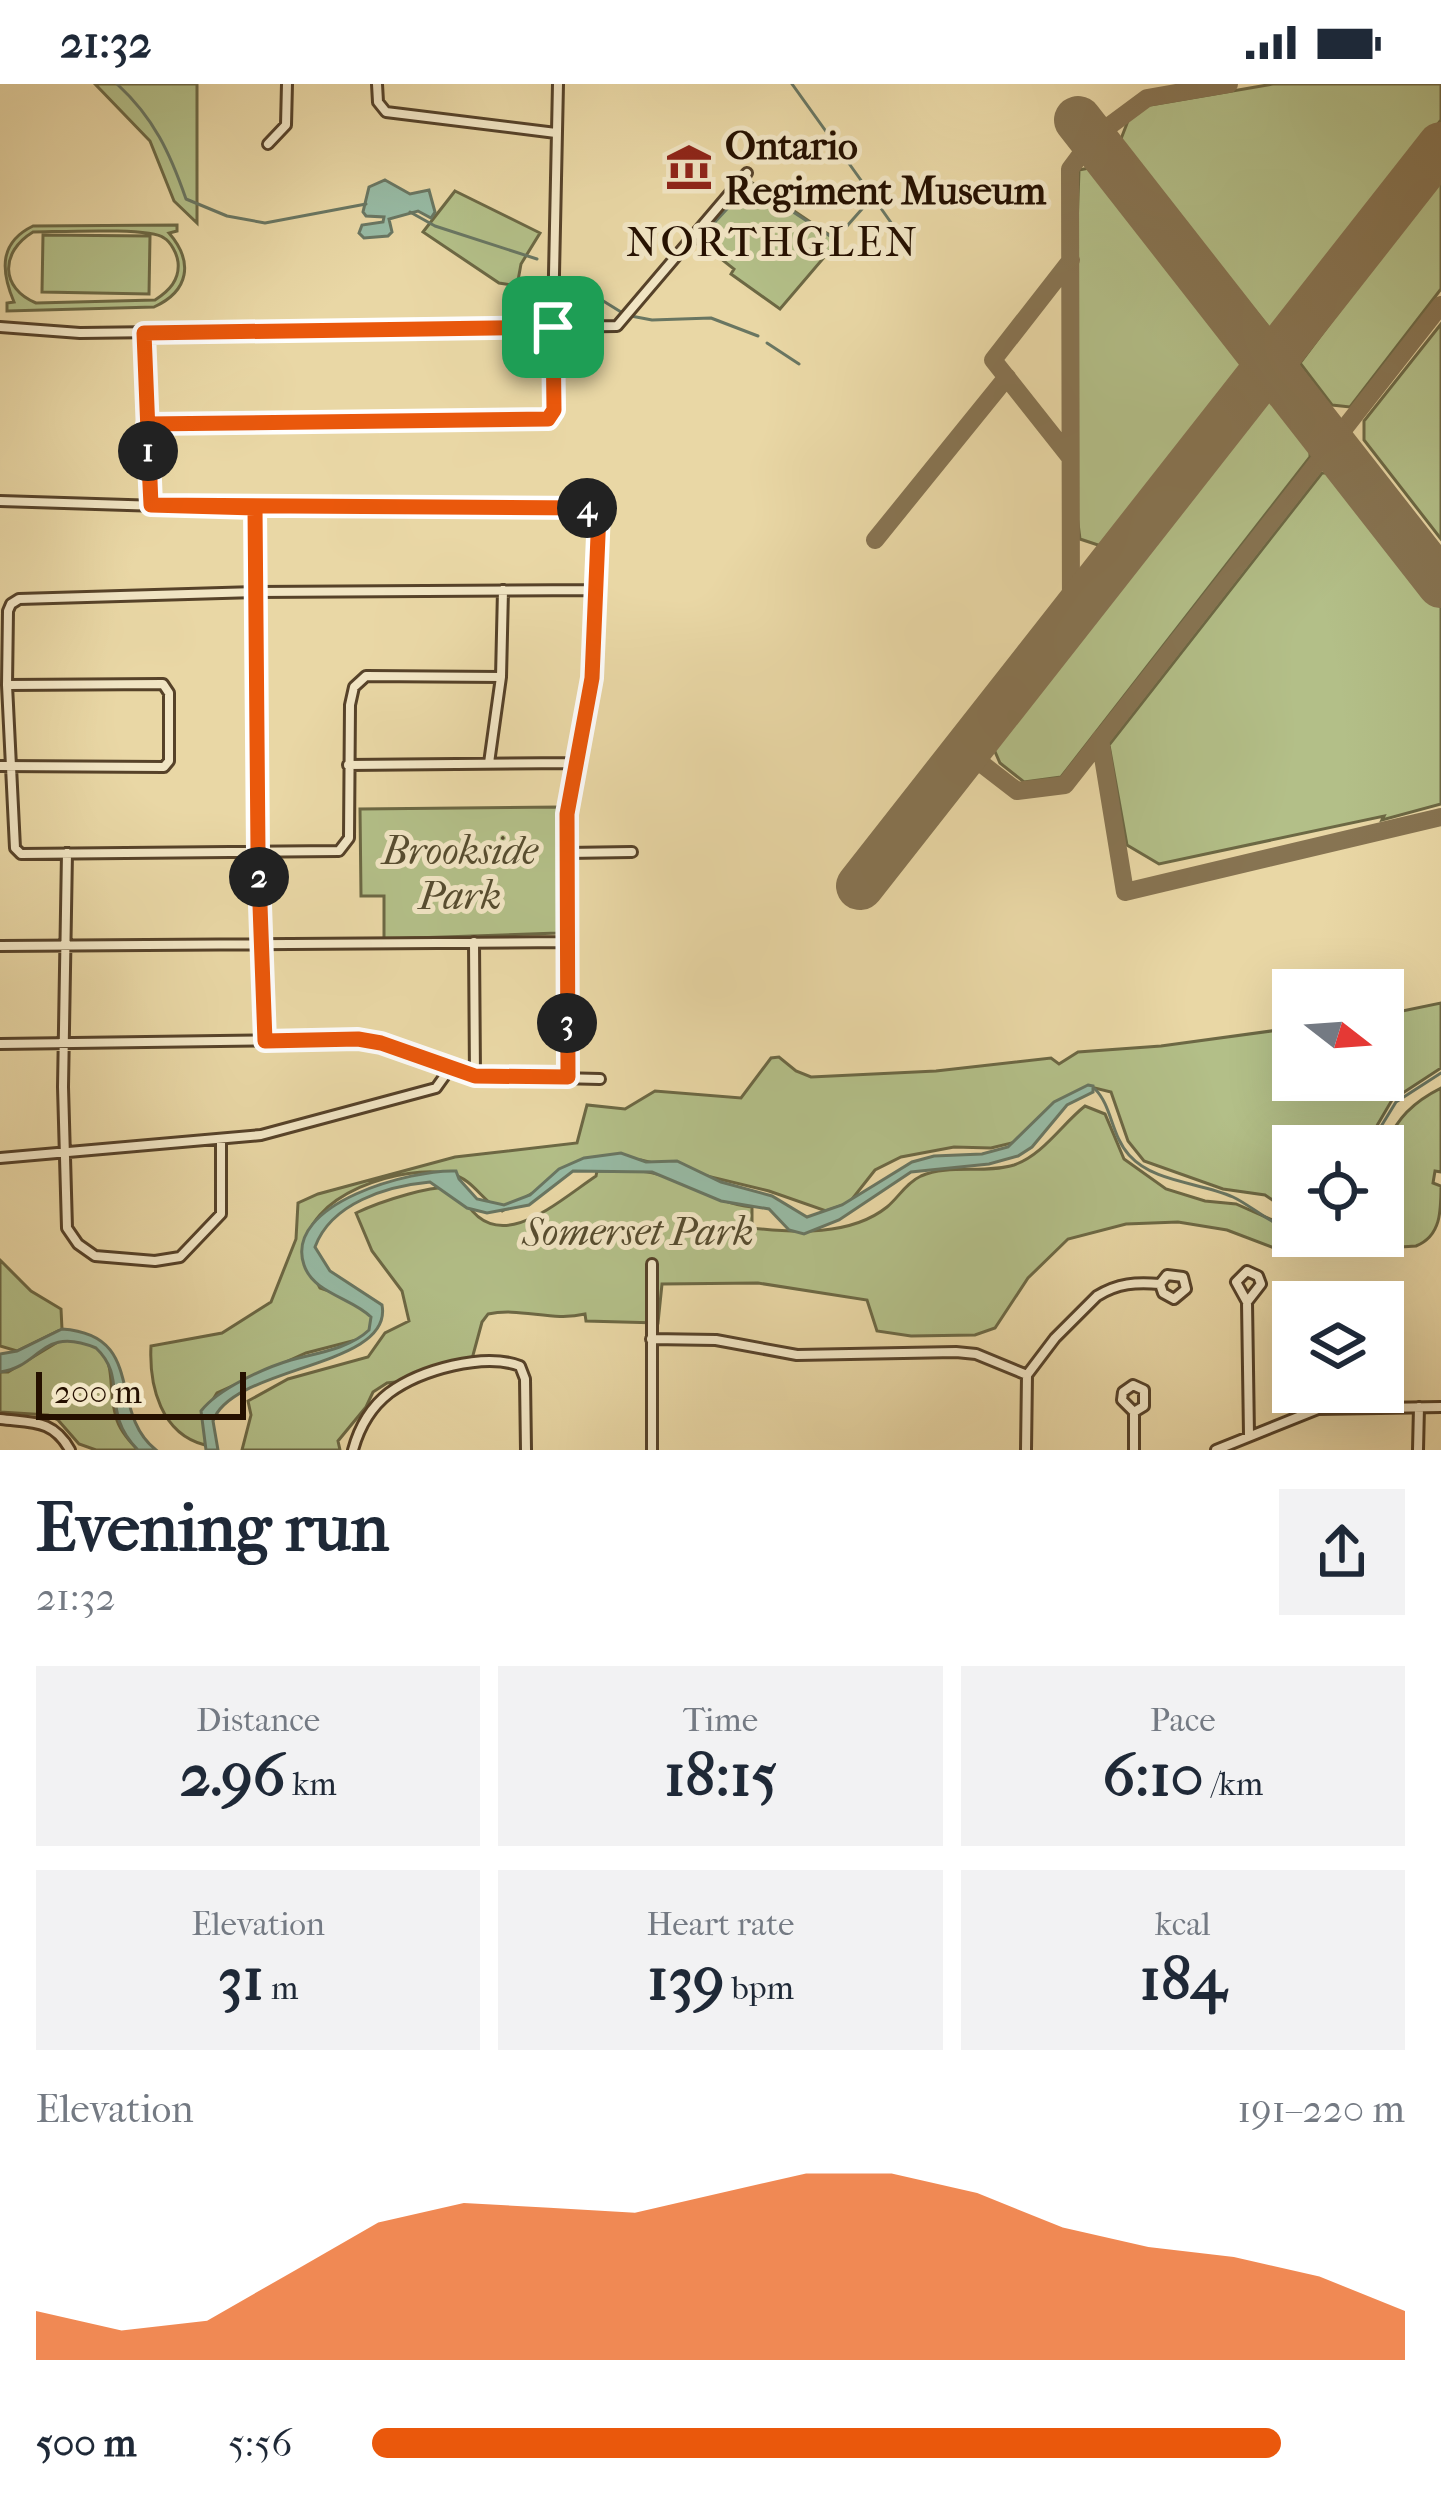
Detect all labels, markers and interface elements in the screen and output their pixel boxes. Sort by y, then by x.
text: 21:32 [60,16,152,69]
place label: Ontario Regiment Museum [725,123,1047,214]
museum icon: Ontario Regiment Museum [664,142,714,192]
district label: NORTHGLEN [626,218,920,267]
pin [502,276,604,378]
icon: arrive [520,294,586,360]
pin: 1 [118,421,178,481]
text: 1 [142,431,154,470]
pin: 4 [557,478,617,538]
text: 4 [577,488,597,527]
park label: Brookside Park [380,828,539,919]
pin: 2 [229,847,289,907]
text: 2 [251,857,267,896]
north arrow [1272,969,1404,1101]
map controls [1272,969,1404,1413]
pin: 3 [537,993,597,1053]
text: 3 [560,1003,574,1042]
button: locate [1272,1125,1404,1257]
park label: Somerset Park [521,1209,754,1255]
button: layers [1272,1281,1404,1413]
scale bar [36,1366,246,1419]
text: 200 m [54,1373,142,1412]
button: share [1279,1489,1405,1615]
text: Evening run [36,1490,389,1567]
text: 21:32 [36,1574,115,1620]
text: Distance [196,1701,320,1740]
text: Time [683,1701,758,1740]
text: Pace [1150,1701,1216,1740]
text: 2.96 [180,1740,285,1811]
text: 18:15 [664,1740,777,1811]
text: 6:10 [1102,1740,1204,1811]
text: km [285,1765,337,1804]
text: /km [1204,1765,1263,1804]
text: Elevation [191,1905,325,1944]
text: Heart rate [647,1905,794,1944]
text: kcal [1155,1905,1211,1944]
text: 31 [218,1944,264,2015]
text: 139 [647,1944,724,2015]
text: 184 [1139,1944,1226,2015]
text: m [264,1969,298,2008]
text: bpm [724,1969,794,2008]
text: Elevation [36,2086,194,2132]
text: 191–220 m [1237,2086,1405,2132]
text: 500 m [36,2420,137,2466]
text: 5:56 [228,2420,292,2466]

